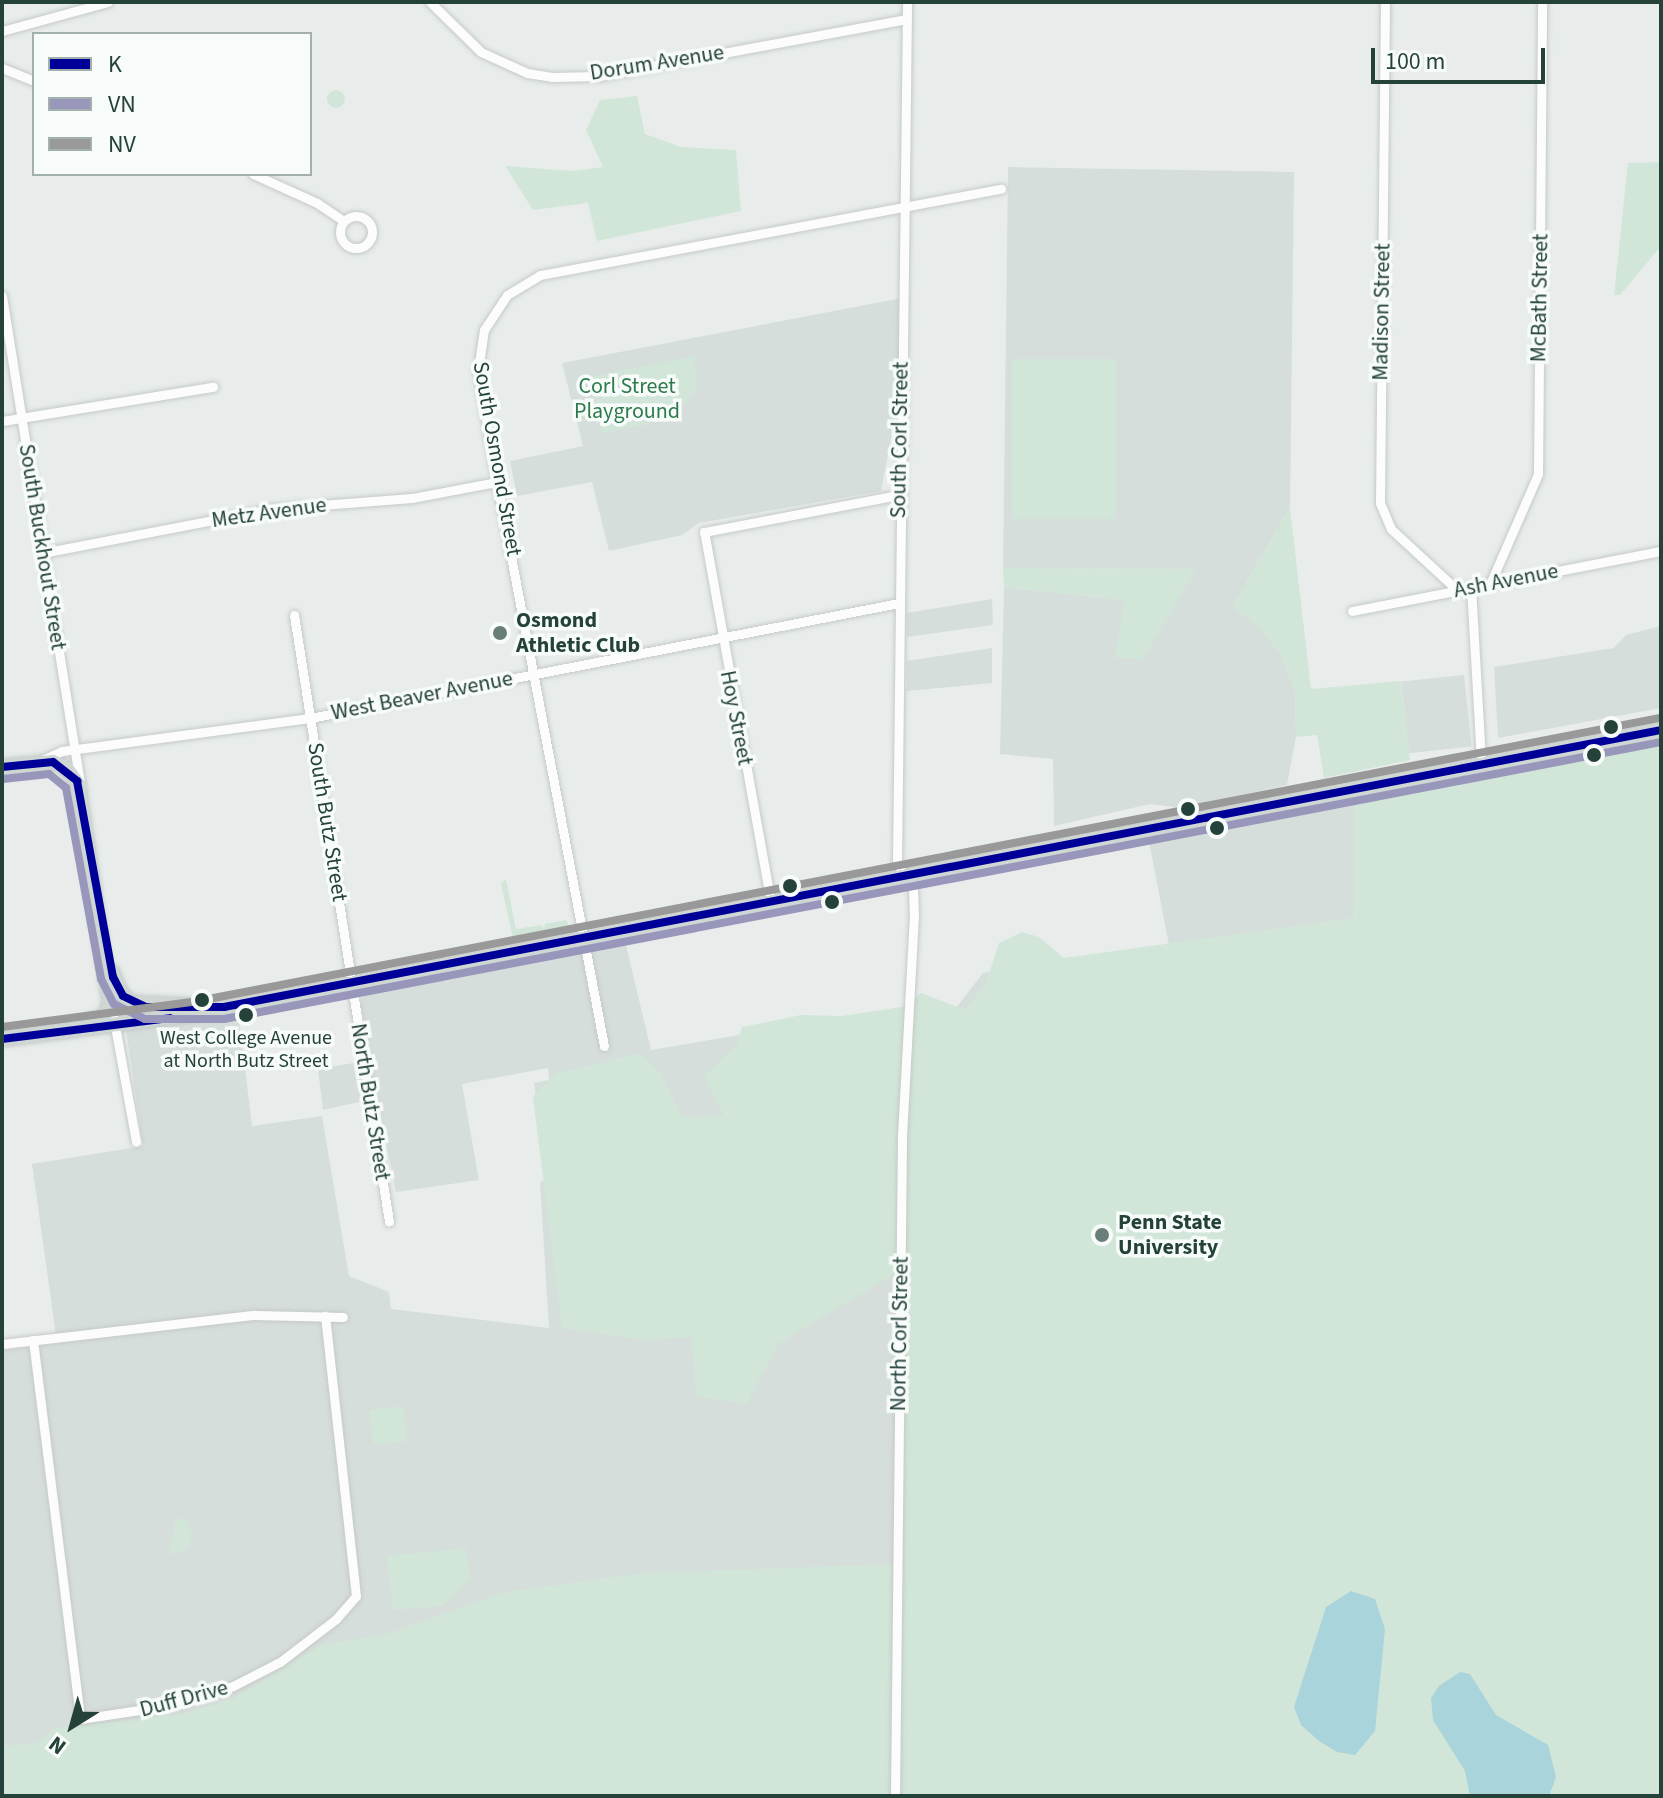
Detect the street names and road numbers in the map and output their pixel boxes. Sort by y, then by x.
street label: Dorum Avenue [588,39,726,87]
street label: McBath Street [1526,233,1554,363]
street label: Madison Street [1368,243,1396,381]
street label: South Osmond Street [467,360,527,558]
street label: South Corl Street [885,361,915,519]
street label: South Buckhout Street [13,442,71,652]
street label: Metz Avenue [210,492,328,534]
street label: Ash Avenue [1452,558,1560,604]
street label: West Beaver Avenue [329,665,515,727]
street label: Hoy Street [714,668,758,768]
street label: South Butz Street [301,741,353,903]
street label: North Butz Street [345,1022,395,1182]
street label: North Corl Street [885,1256,915,1412]
street label: Duff Drive [137,1675,231,1723]

